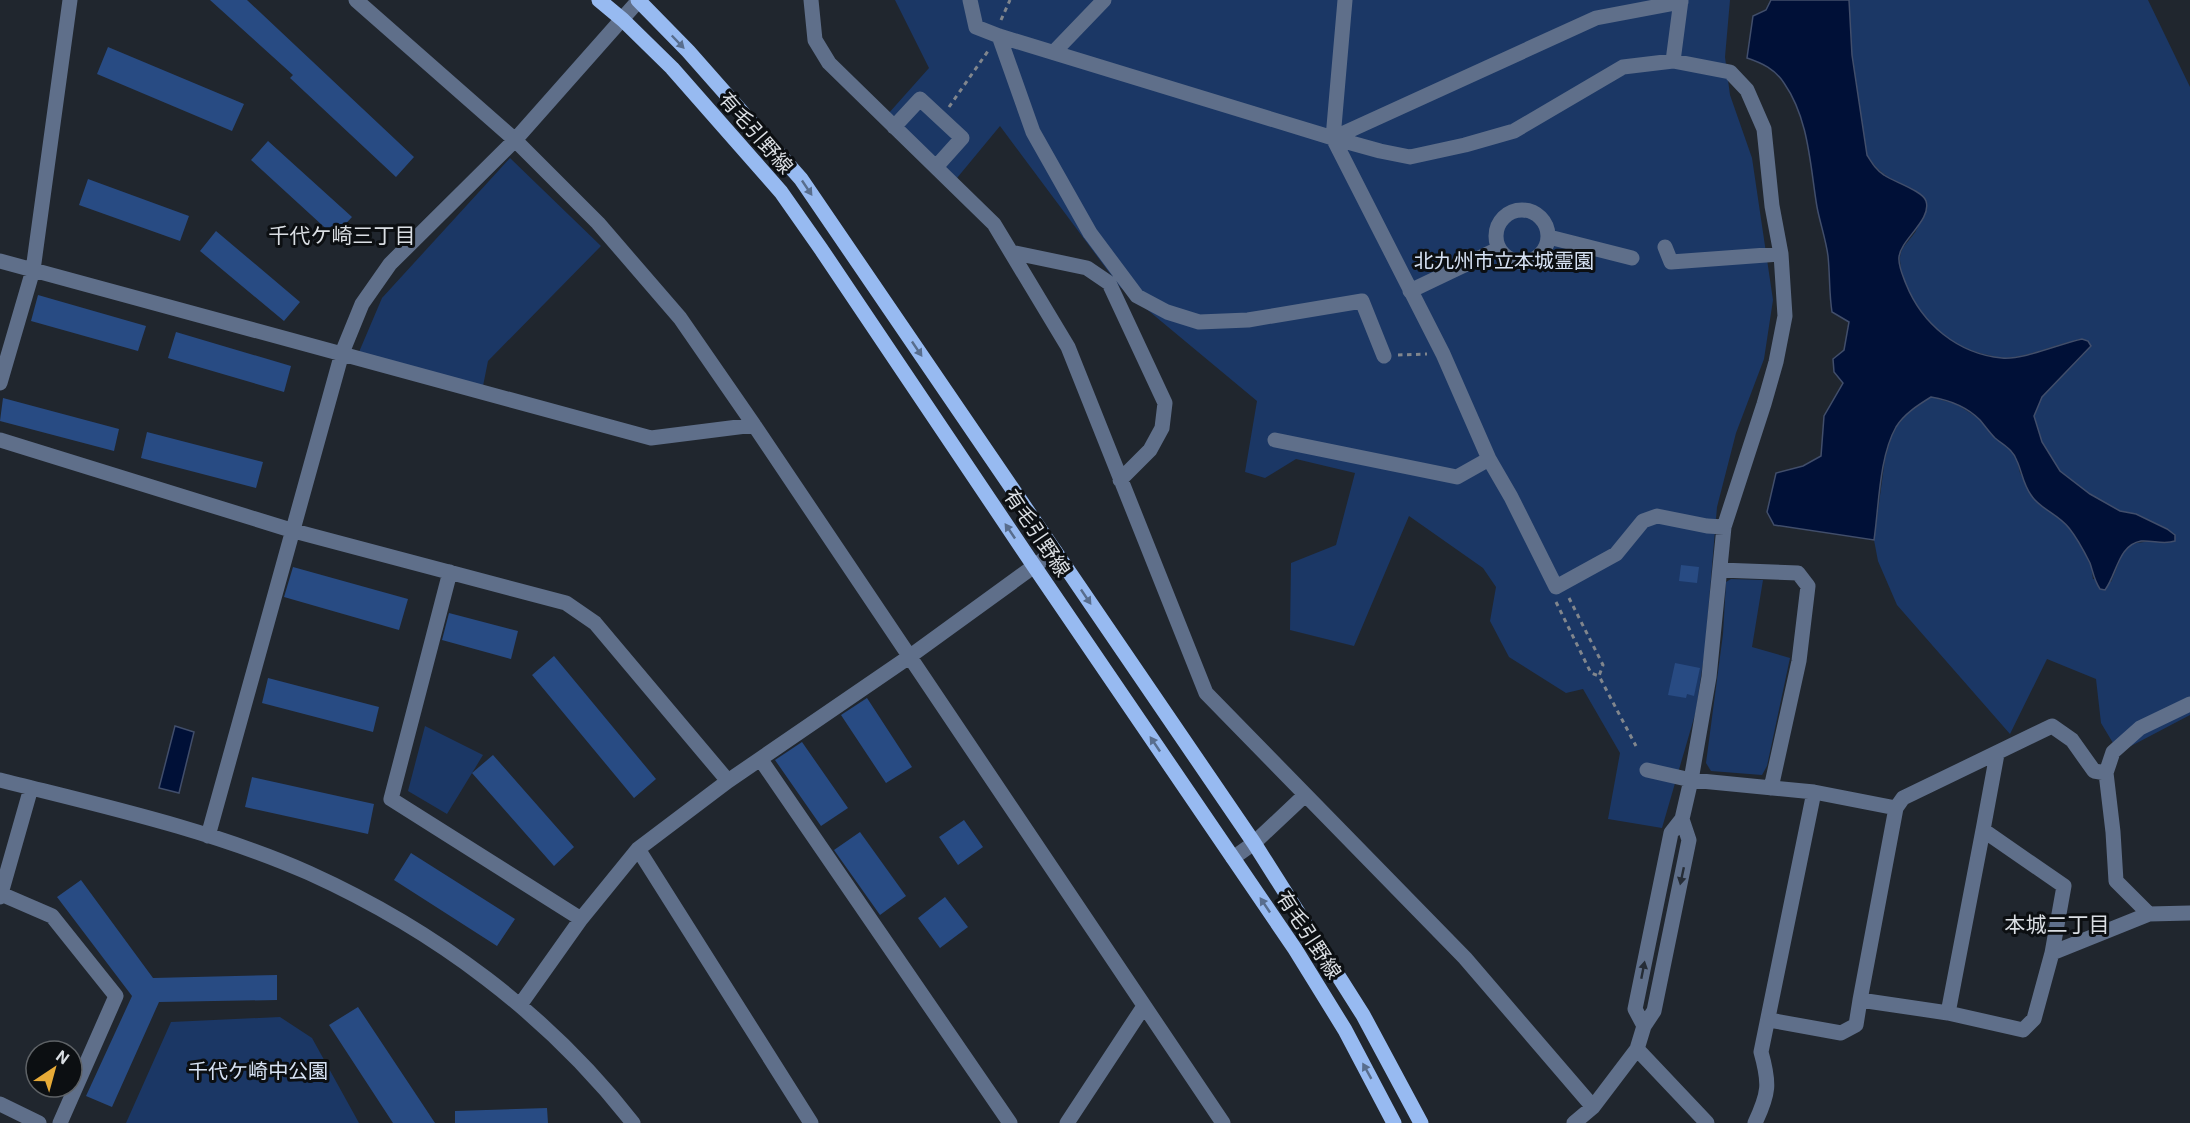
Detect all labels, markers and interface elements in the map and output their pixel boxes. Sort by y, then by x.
one-way arrow [671,35,685,49]
street label: 有毛引野線 [714,87,798,179]
one-way arrow [802,180,813,196]
district label: 千代ケ崎三丁目 [269,224,416,248]
park label: 北九州市立本城霊園 [1414,249,1594,273]
one-way arrow [911,341,923,357]
street label: 有毛引野線 [999,485,1075,581]
one-way arrow [1004,523,1016,539]
one-way arrow [1080,589,1091,605]
one-way arrow [1150,736,1161,752]
one-way arrow [1677,866,1686,885]
street label: 有毛引野線 [1272,887,1346,983]
one-way arrow [1260,897,1271,913]
district label: 本城二丁目 [2005,913,2110,937]
one-way arrow [1639,961,1648,980]
north arrow [24,1039,84,1099]
text: N [52,1046,73,1068]
park label: 千代ケ崎中公園 [188,1059,328,1083]
one-way arrow [1362,1062,1372,1079]

